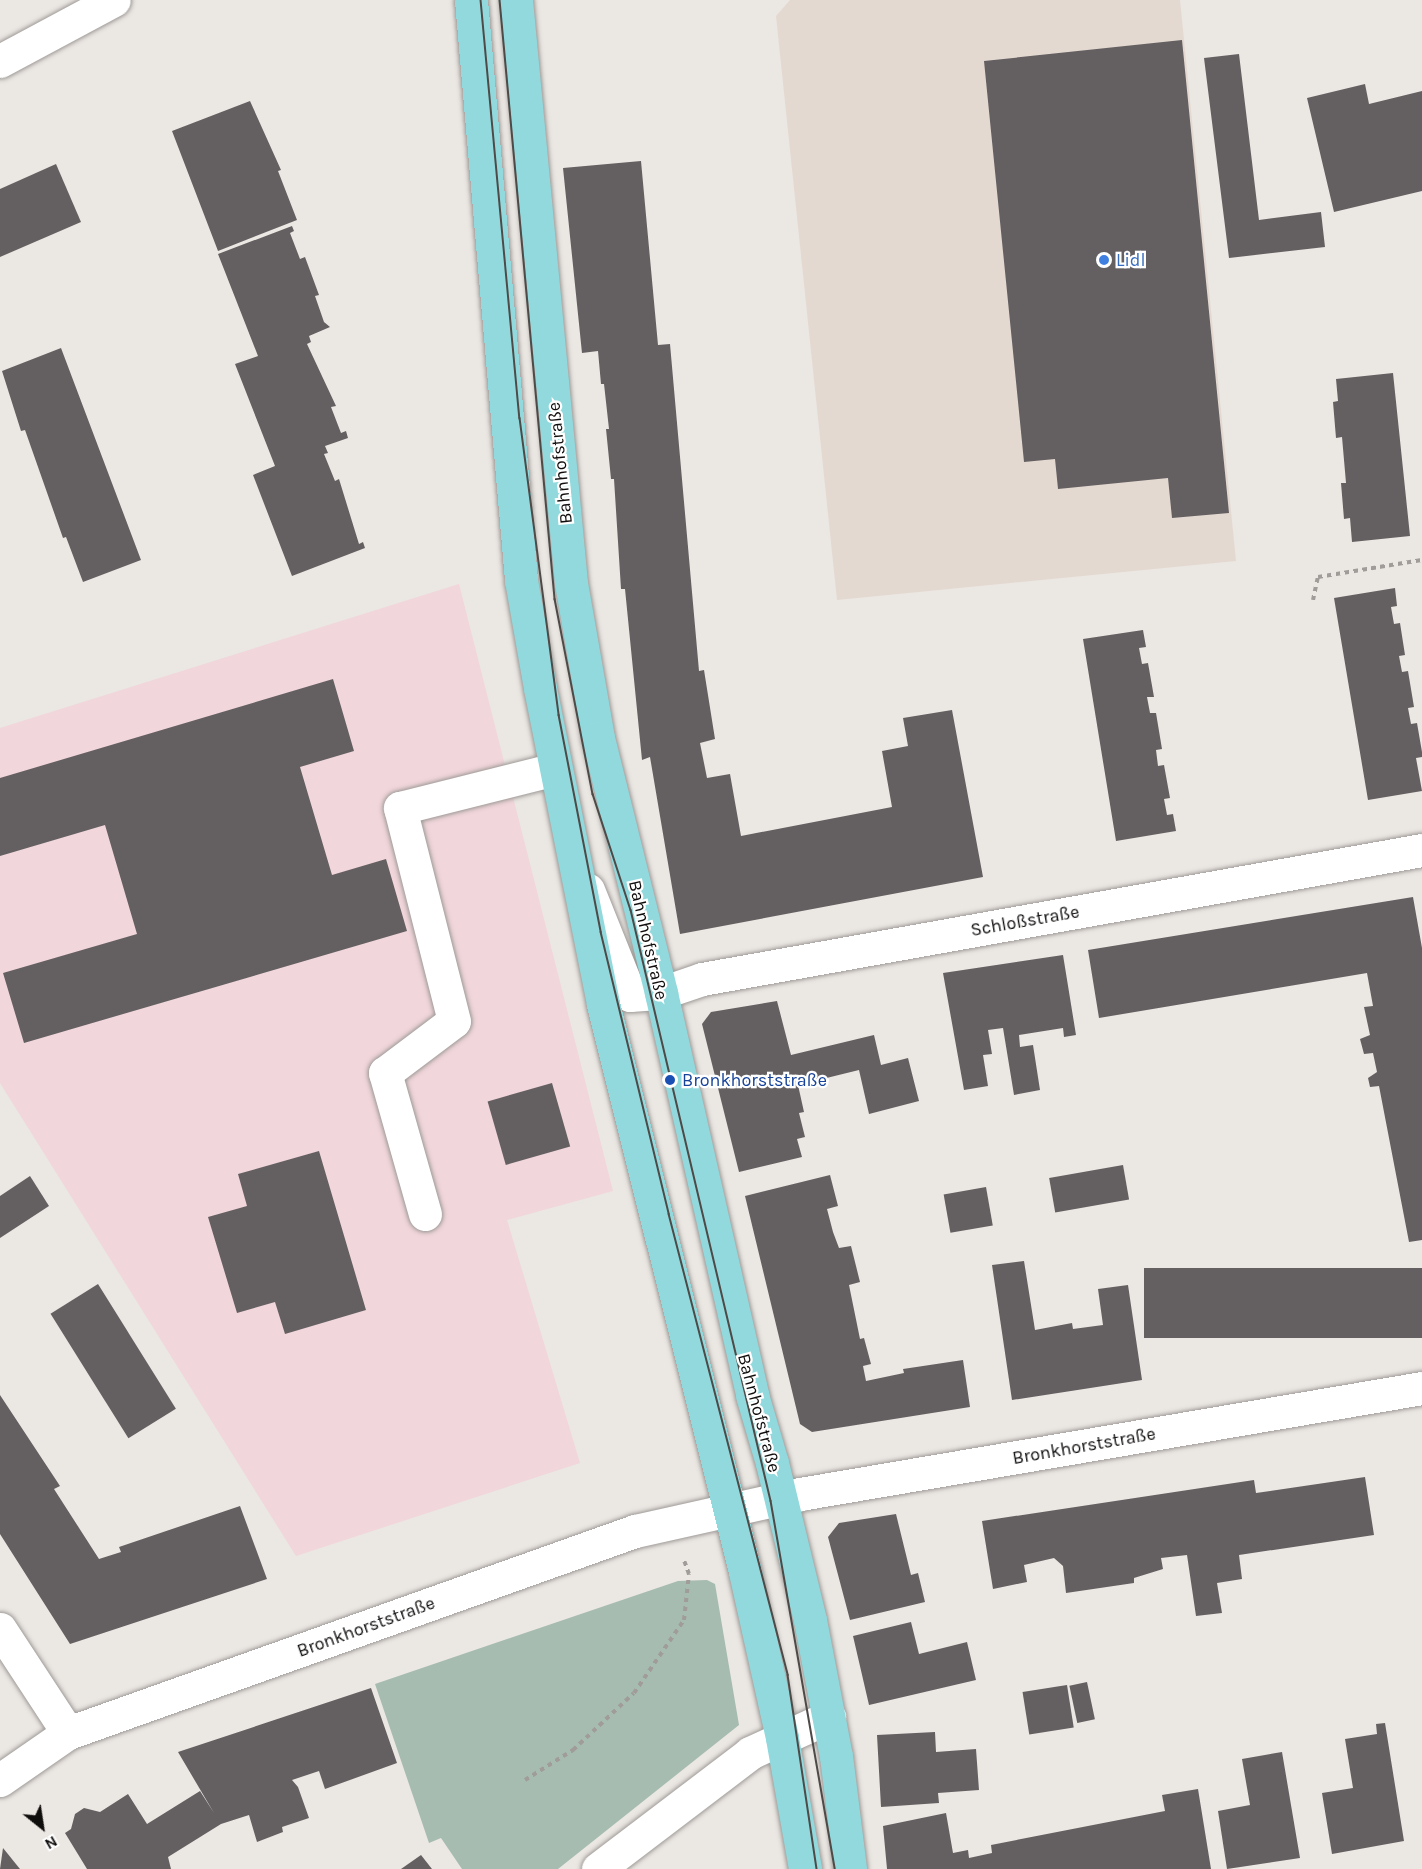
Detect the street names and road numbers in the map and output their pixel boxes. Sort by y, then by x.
street label: Bahnhofstraße [543,401,577,525]
street label: Bahnhofstraße [624,878,672,1002]
street label: Schloßstraße [969,901,1081,941]
street label: Bahnhofstraße [733,1351,785,1475]
street label: Bronkhorststraße [1011,1423,1157,1469]
street label: Bronkhorststraße [294,1592,438,1662]

